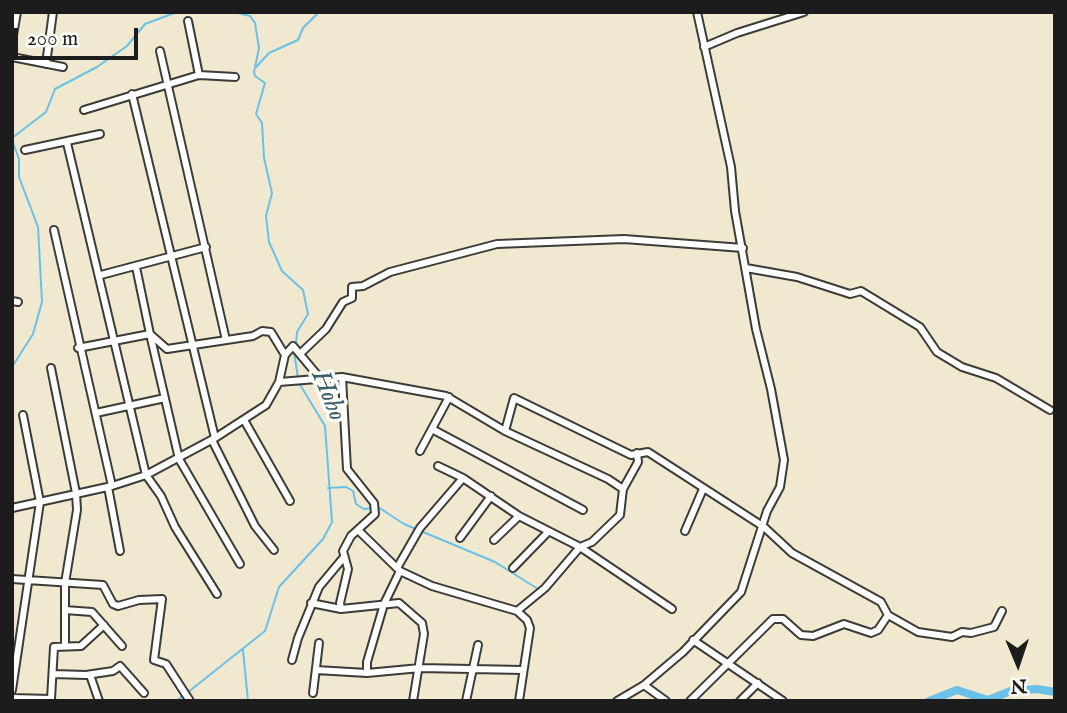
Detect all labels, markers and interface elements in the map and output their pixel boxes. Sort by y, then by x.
scale bar [18,14,142,58]
text: 200 m [27,26,78,53]
water label: Hoho [303,366,351,426]
north arrow [983,629,1053,699]
text: N [1010,673,1027,697]

